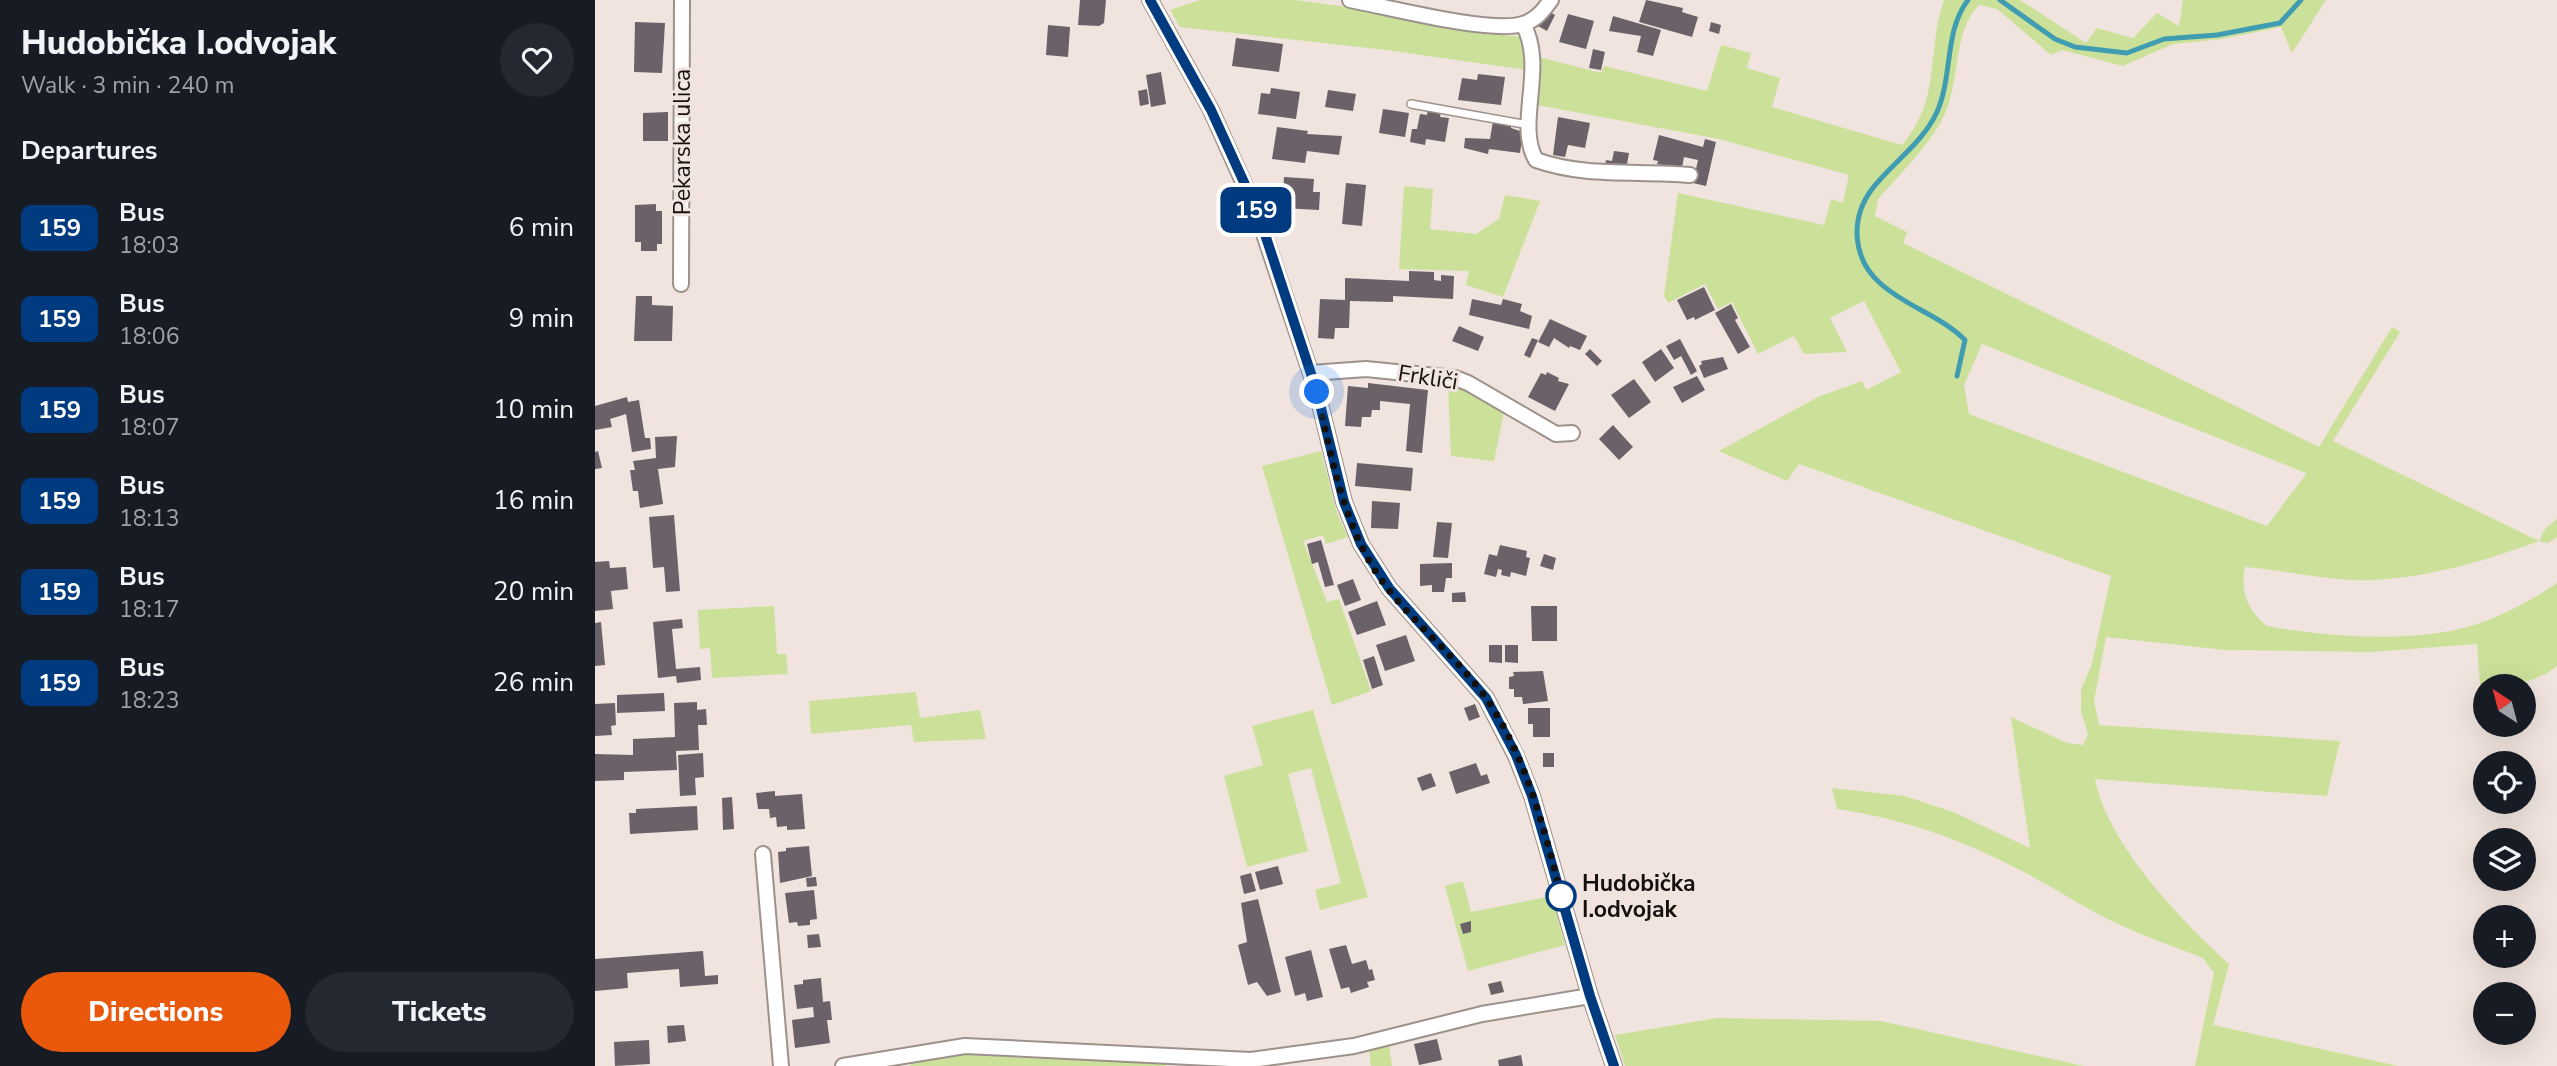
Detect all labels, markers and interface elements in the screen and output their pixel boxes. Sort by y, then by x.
text: Hudobička I.odvojak [21,21,336,66]
button: heart [500,23,574,97]
street label: Pekarska ulica [667,69,698,215]
text: Walk · 3 min · 240 m [21,70,234,101]
text: Departures [21,133,157,168]
line badge: 159 [1216,187,1296,233]
text: 159 [1234,194,1278,226]
text: Bus [119,195,165,230]
text: 6 min [509,210,574,245]
text: 159 [38,212,81,244]
text: 18:03 [119,230,179,261]
text: Bus [119,286,165,321]
text: 9 min [509,301,574,336]
text: 159 [38,303,81,335]
text: 18:06 [119,321,179,352]
street label: Frkliči [1396,357,1460,398]
your location [1299,374,1334,409]
text: Bus [119,377,165,412]
text: 10 min [493,392,574,427]
text: 159 [38,394,81,426]
text: 18:07 [119,412,179,443]
text: Bus [119,468,165,503]
text: 16 min [493,483,574,518]
text: 159 [38,485,81,517]
text: 18:13 [119,503,179,534]
text: Bus [119,559,165,594]
text: 20 min [493,574,574,609]
text: 159 [38,576,81,608]
text: 18:17 [119,594,179,625]
text: Bus [119,650,165,685]
text: 26 min [493,665,574,700]
text: 159 [38,667,81,699]
north arrow [2473,674,2536,737]
map controls [2473,674,2536,1045]
text: 18:23 [119,685,179,716]
button: locate [2473,751,2536,814]
button: layers [2473,828,2536,891]
place label: Hudobička I.odvojak [1582,868,1695,925]
marker: Hudobička I.odvojak [1546,881,1576,911]
button: + [2473,905,2536,968]
button: Directions [21,972,291,1052]
button: Tickets [305,972,574,1052]
button: − [2473,982,2536,1045]

